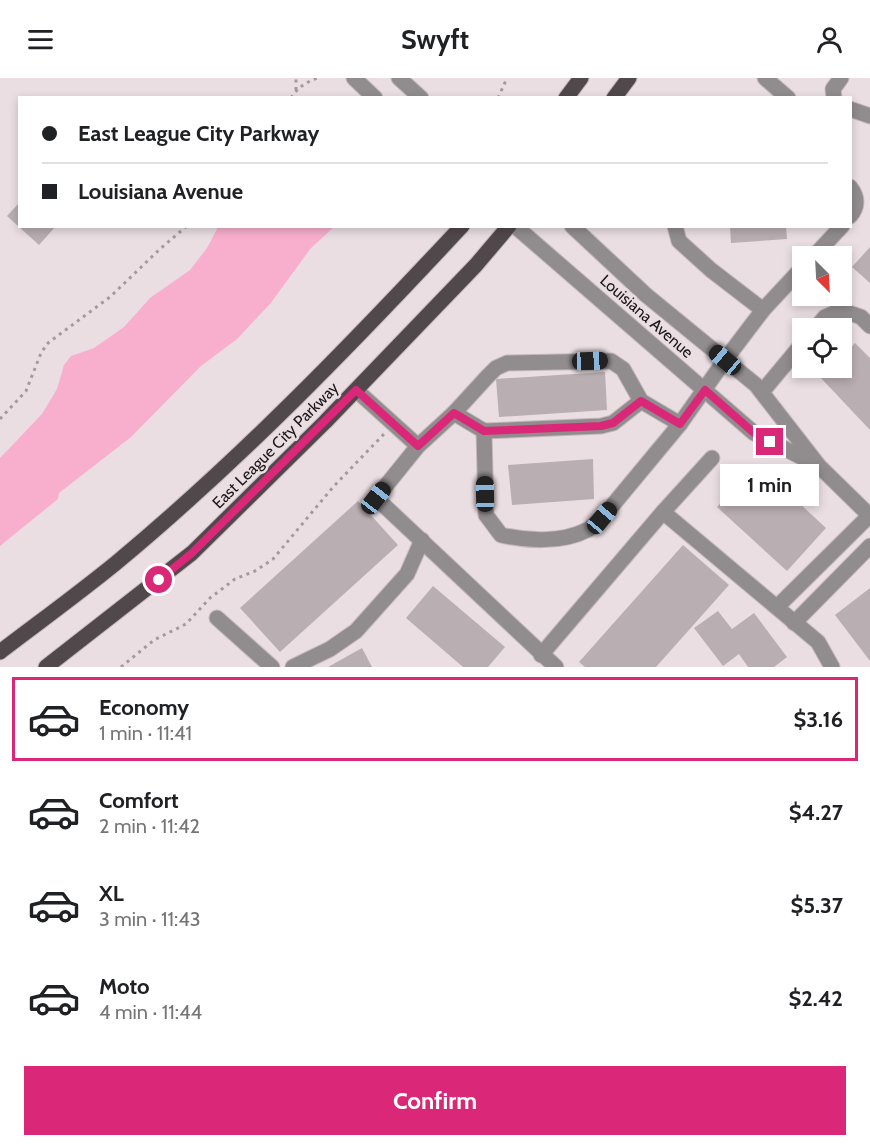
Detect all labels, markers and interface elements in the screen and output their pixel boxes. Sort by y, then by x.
icon: menu [24,23,57,56]
text: Swyft [401,23,469,56]
icon: person [813,23,846,56]
text: East League City Parkway [78,120,319,147]
text: Louisiana Avenue [78,178,243,205]
north arrow [792,246,852,306]
map controls [792,246,852,378]
street label: Louisiana Avenue [596,271,697,362]
button: locate [792,318,852,378]
car [705,342,745,378]
car [572,351,608,371]
street label: East League City Parkway [208,378,342,512]
route end [756,428,783,455]
callout: 1 min [720,463,820,505]
text: 1 min [747,473,792,497]
car [476,476,494,512]
car [358,478,394,518]
car [584,498,620,538]
route start [145,566,172,593]
icon: car [27,692,81,746]
text: Economy [99,694,189,721]
text: $3.16 [793,706,843,733]
text: 1 min · 11:41 [99,721,192,745]
icon: car [27,785,81,839]
text: Comfort [99,787,178,814]
text: $4.27 [789,799,843,826]
text: 2 min · 11:42 [99,814,200,838]
icon: car [27,878,81,932]
text: XL [99,880,124,907]
text: $5.37 [790,892,843,919]
text: 3 min · 11:43 [99,907,201,931]
icon: car [27,971,81,1025]
text: Moto [99,973,150,1000]
text: $2.42 [788,985,843,1012]
text: 4 min · 11:44 [99,1000,202,1024]
button: Confirm [24,1066,846,1135]

